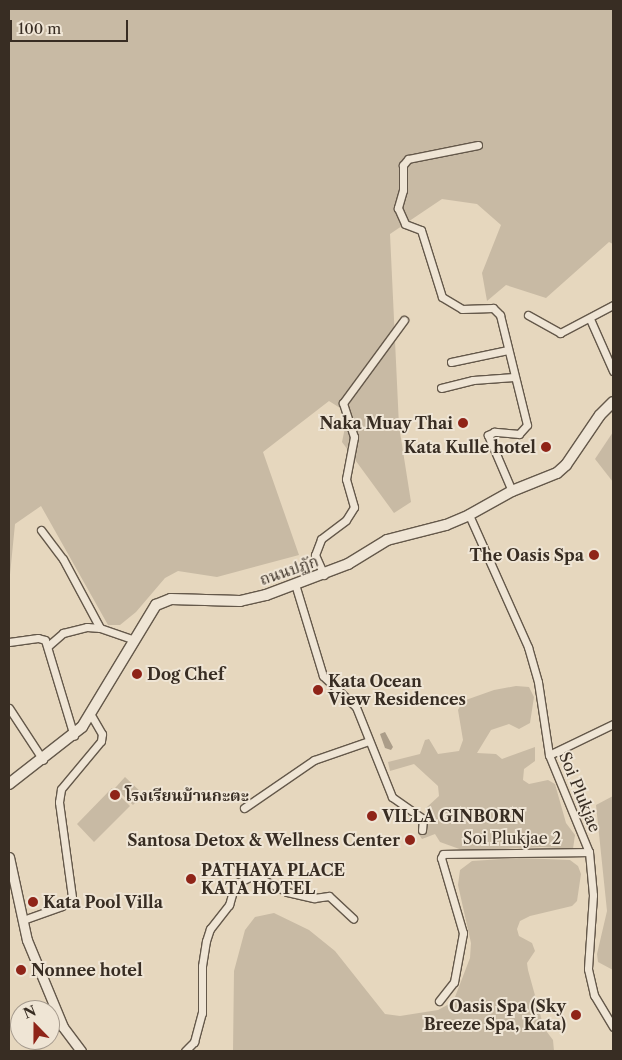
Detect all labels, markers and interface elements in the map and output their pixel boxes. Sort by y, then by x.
scale bar [12,10,130,42]
text: 100 m [18,19,61,38]
place label: Naka Muay Thai [318,413,453,433]
marker: Naka Muay Thai [457,417,469,429]
place label: Kata Kulle hotel [403,437,536,457]
marker: Kata Kulle hotel [540,441,552,453]
place label: The Oasis Spa [469,545,584,565]
marker: The Oasis Spa [588,549,600,561]
street label: ถนนปฏัก [257,551,321,589]
place label: Dog Chef [147,664,224,684]
marker: Dog Chef [131,668,143,680]
place label: Kata Ocean View Residences [328,671,466,709]
marker: Kata Ocean View Residences [312,684,324,696]
street label: Soi Plukjae [555,749,605,835]
place label: โรงเรียนบ้านกะตะ [125,785,249,805]
marker: โรงเรียนบ้านกะตะ [109,789,121,801]
place label: VILLA GINBORN [382,806,525,826]
marker: VILLA GINBORN [366,810,378,822]
street label: Soi Plukjae 2 [463,828,561,848]
place label: Santosa Detox & Wellness Center [126,830,400,850]
marker: Santosa Detox & Wellness Center [404,834,416,846]
place label: PATHAYA PLACE KATA HOTEL [201,860,346,898]
marker: PATHAYA PLACE KATA HOTEL [185,873,197,885]
place label: Kata Pool Villa [43,892,164,912]
marker: Kata Pool Villa [27,896,39,908]
place label: Nonnee hotel [31,960,143,980]
marker: Nonnee hotel [15,964,27,976]
place label: Oasis Spa (Sky Breeze Spa, Kata) [424,996,566,1034]
north arrow [10,1000,60,1050]
text: N [21,1001,39,1023]
marker: Oasis Spa (Sky Breeze Spa, Kata) [570,1009,582,1021]

